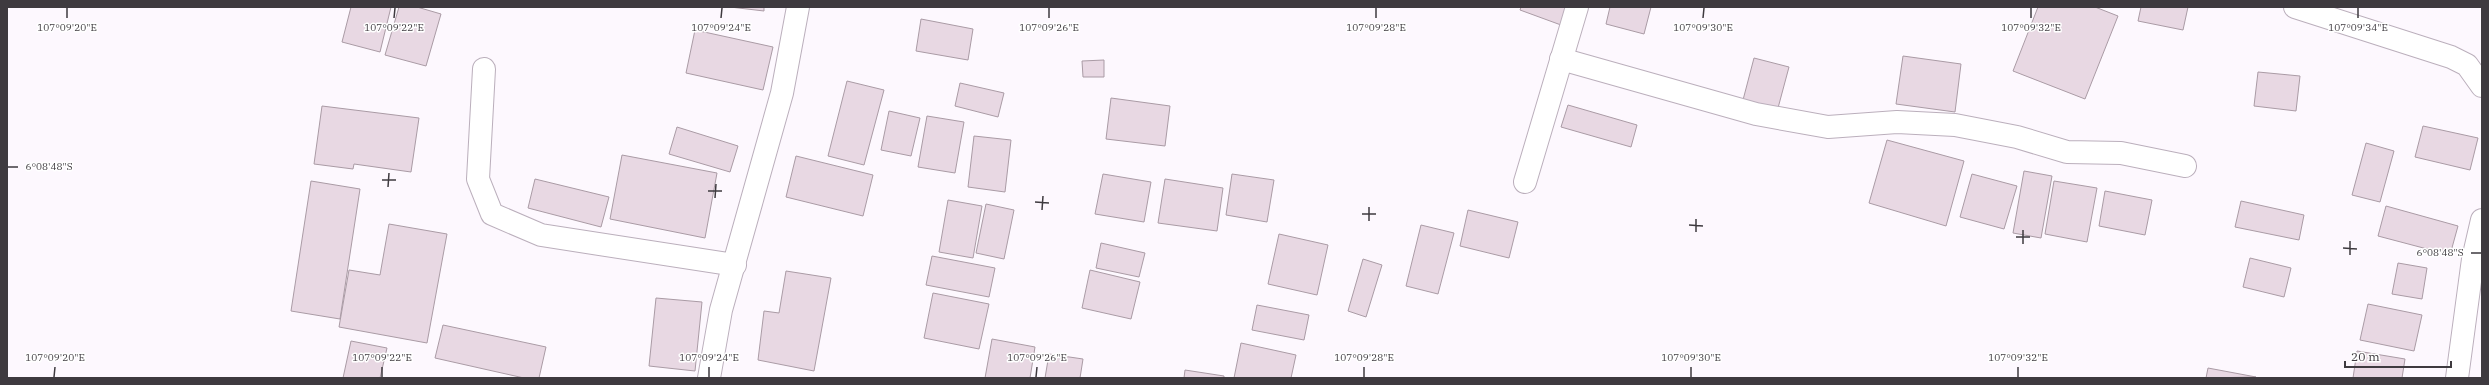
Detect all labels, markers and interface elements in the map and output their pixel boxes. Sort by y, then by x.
text: 107°09'20"E [37,21,97,34]
text: 107°09'22"E [364,21,424,34]
text: 107°09'24"E [691,21,751,34]
text: 107°09'26"E [1019,21,1079,34]
text: 107°09'28"E [1346,21,1406,34]
text: 107°09'30"E [1673,21,1733,34]
text: 107°09'32"E [2001,21,2061,34]
text: 107°09'34"E [2328,21,2388,34]
text: 6°08'48"S [25,160,73,173]
text: 6°08'48"S [2416,246,2464,259]
scale bar [2345,343,2451,369]
text: 20 m [2351,349,2380,364]
text: 107°09'20"E [25,351,85,364]
text: 107°09'22"E [352,351,412,364]
text: 107°09'24"E [679,351,739,364]
text: 107°09'26"E [1007,351,1067,364]
text: 107°09'28"E [1334,351,1394,364]
text: 107°09'30"E [1661,351,1721,364]
text: 107°09'32"E [1988,351,2048,364]

